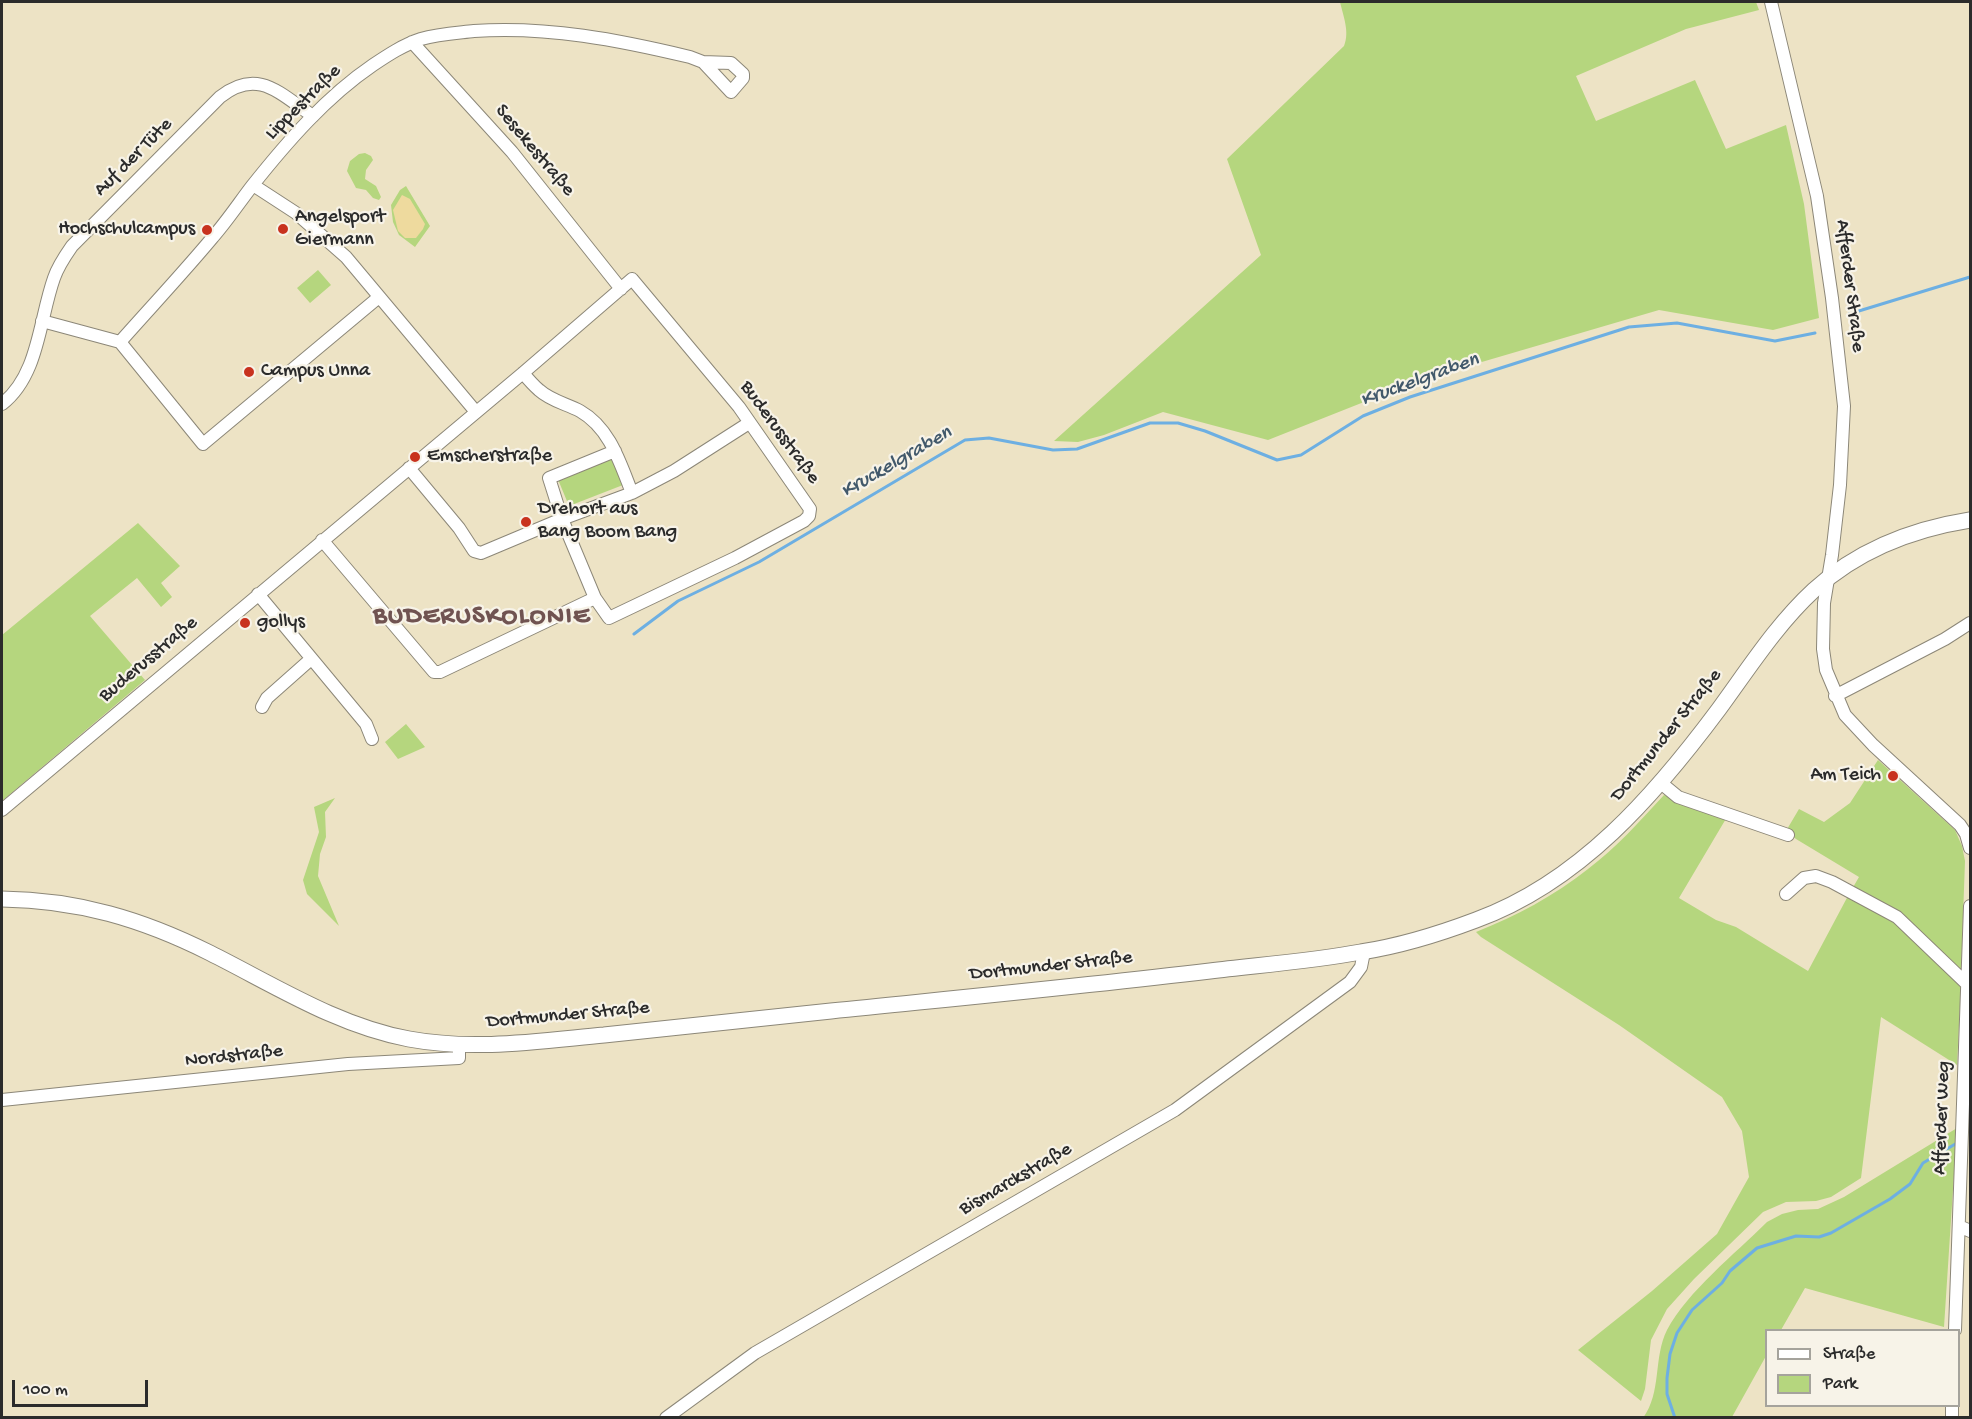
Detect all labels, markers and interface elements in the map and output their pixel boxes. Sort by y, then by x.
street label: Lippestraße [261,60,347,146]
street label: Sesekestraße [489,100,579,202]
street label: Auf der Tüte [90,114,178,202]
place label: Angelsport Giermann [295,206,385,253]
place label: Hochschulcampus [58,218,195,242]
street label: Afferder Straße [1829,218,1869,354]
marker: Angelsport Giermann [276,222,290,236]
marker: Hochschulcampus [200,223,214,237]
water label: Kruckelgraben [1358,348,1482,414]
place label: Campus Unna [261,360,370,384]
marker: Campus Unna [242,365,256,379]
street label: Buderusstraße [734,377,824,489]
water label: Kruckelgraben [837,421,957,505]
place label: Emscherstraße [427,445,552,469]
marker: Emscherstraße [408,450,422,464]
place label: Drehort aus Bang Boom Bang [538,498,677,545]
marker: Drehort aus Bang Boom Bang [519,515,533,529]
district label: BUDERUSKOLONIE [373,602,591,634]
place label: gollys [257,611,305,635]
street label: Buderusstraße [95,612,203,708]
marker: gollys [238,616,252,630]
street label: Dortmunder Straße [1606,665,1728,807]
place label: Am Teich [1810,764,1881,788]
marker: Am Teich [1886,769,1900,783]
street label: Dortmunder Straße [968,947,1134,987]
street label: Dortmunder Straße [485,997,651,1035]
street label: Nordstraße [184,1040,284,1074]
street label: Afferder Weg [1929,1061,1957,1175]
street label: Bismarckstraße [955,1138,1077,1222]
legend [1765,1329,1960,1407]
text: Straße [1823,1344,1875,1365]
scale bar [15,1368,152,1406]
text: Park [1823,1374,1857,1395]
text: 100 m [23,1380,68,1401]

